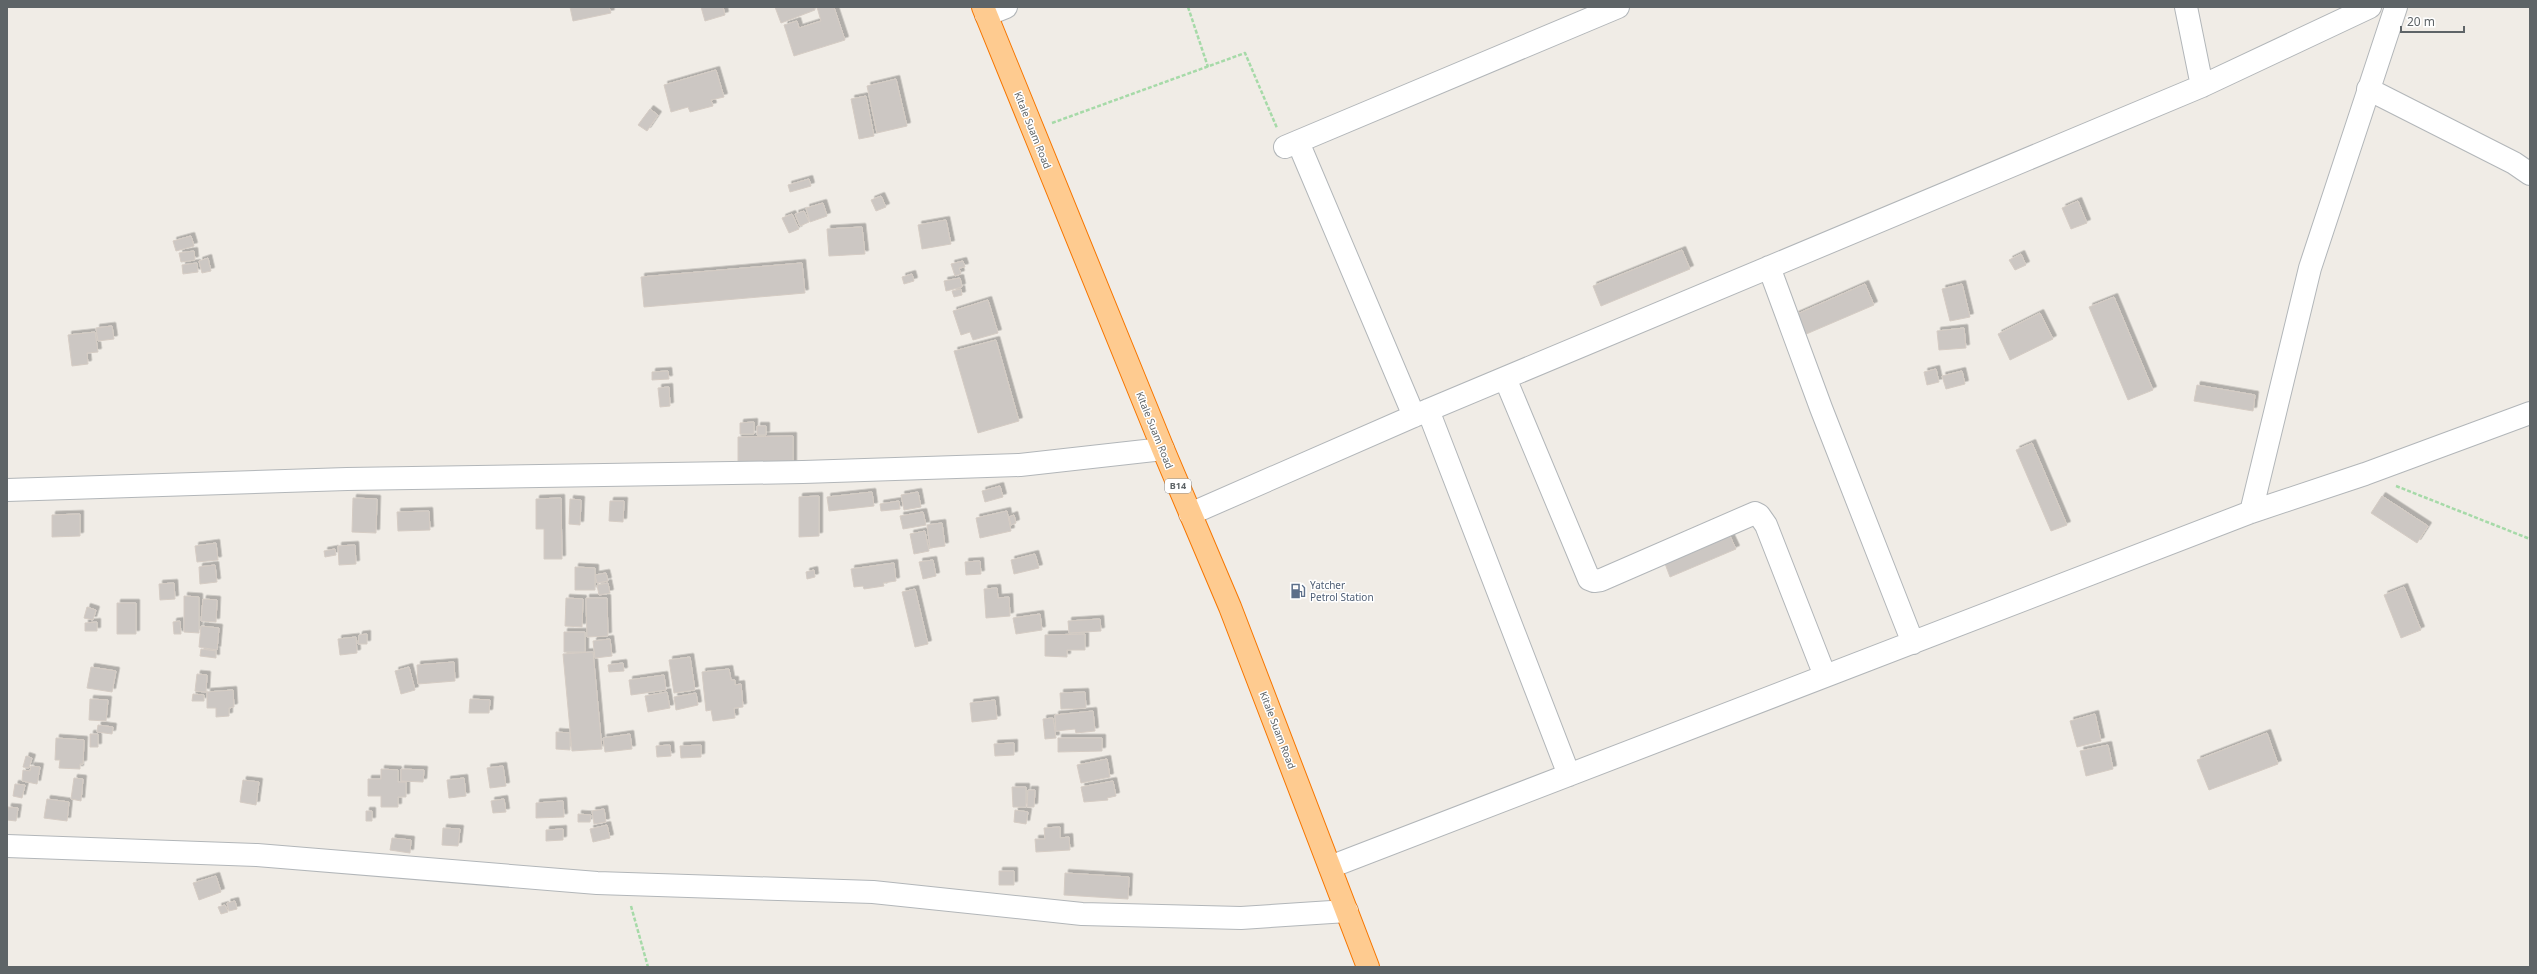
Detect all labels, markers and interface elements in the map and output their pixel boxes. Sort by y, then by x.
scale bar [2401,8,2464,34]
text: 20 m [2407,13,2435,30]
street label: Kitale Suam Road [1011,89,1055,171]
street label: Kitale Suam Road [1133,389,1177,471]
road number: B14 [1165,479,1191,493]
place label: Yatcher Petrol Station [1310,578,1374,604]
fuel station icon: Yatcher Petrol Station [1289,582,1307,600]
street label: Kitale Suam Road [1257,689,1299,771]

